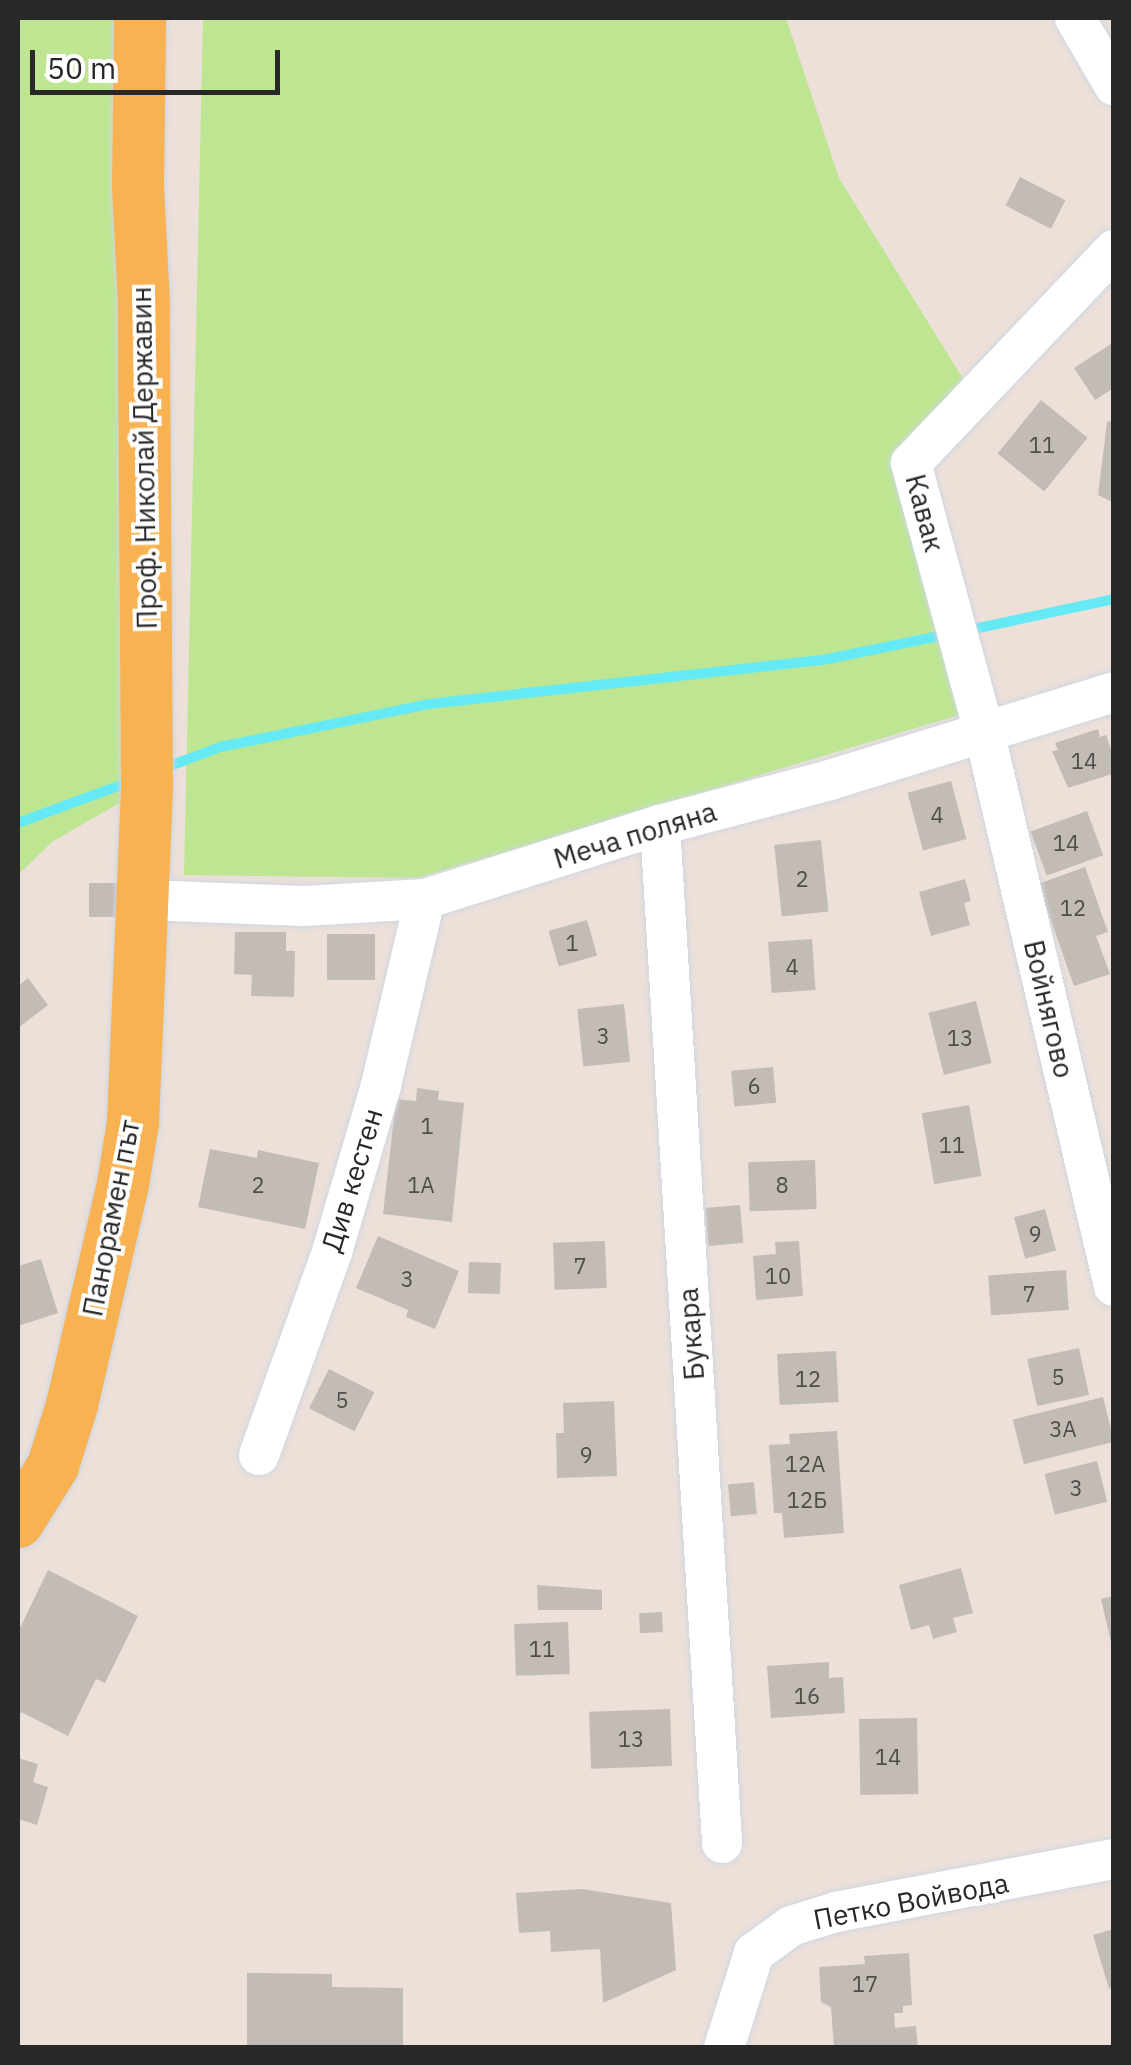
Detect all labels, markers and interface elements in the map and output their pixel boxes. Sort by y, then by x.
scale bar [35,30,285,92]
text: 50 m [47,48,116,87]
street label: Проф. Николай Державин [124,286,164,630]
house number: 11 [1029,432,1055,458]
street label: Кавак [899,470,951,556]
house number: 14 [1071,748,1097,774]
street label: Меча поляна [549,794,721,876]
house number: 4 [930,802,944,828]
house number: 14 [1053,830,1079,856]
house number: 2 [795,866,809,892]
house number: 12 [1060,895,1086,921]
house number: 1 [565,930,579,956]
street label: Войнягово [1017,937,1081,1081]
house number: 4 [785,954,799,980]
house number: 3 [596,1023,610,1049]
house number: 13 [947,1025,973,1051]
house number: 6 [747,1073,761,1099]
street label: Див кестен [314,1104,390,1256]
house number: 1 [420,1113,434,1139]
street label: Панорамен път [75,1117,147,1319]
house number: 11 [939,1132,965,1158]
house number: 2 [251,1172,265,1198]
house number: 1А [407,1172,435,1198]
house number: 8 [775,1172,789,1198]
house number: 9 [1028,1221,1042,1247]
house number: 7 [573,1253,587,1279]
house number: 10 [765,1263,791,1289]
house number: 3 [400,1266,414,1292]
house number: 7 [1022,1281,1036,1307]
street label: Букара [671,1287,711,1381]
house number: 5 [1051,1364,1065,1390]
house number: 12 [795,1366,821,1392]
house number: 5 [335,1387,349,1413]
house number: 3А [1049,1416,1077,1442]
house number: 9 [579,1442,593,1468]
house number: 12А [785,1451,825,1477]
house number: 3 [1069,1475,1083,1501]
house number: 12Б [787,1487,827,1513]
house number: 11 [529,1636,555,1662]
house number: 16 [794,1683,820,1709]
house number: 13 [618,1726,644,1752]
house number: 14 [875,1744,901,1770]
street label: Петко Войвода [811,1866,1011,1936]
house number: 17 [852,1971,878,1997]

